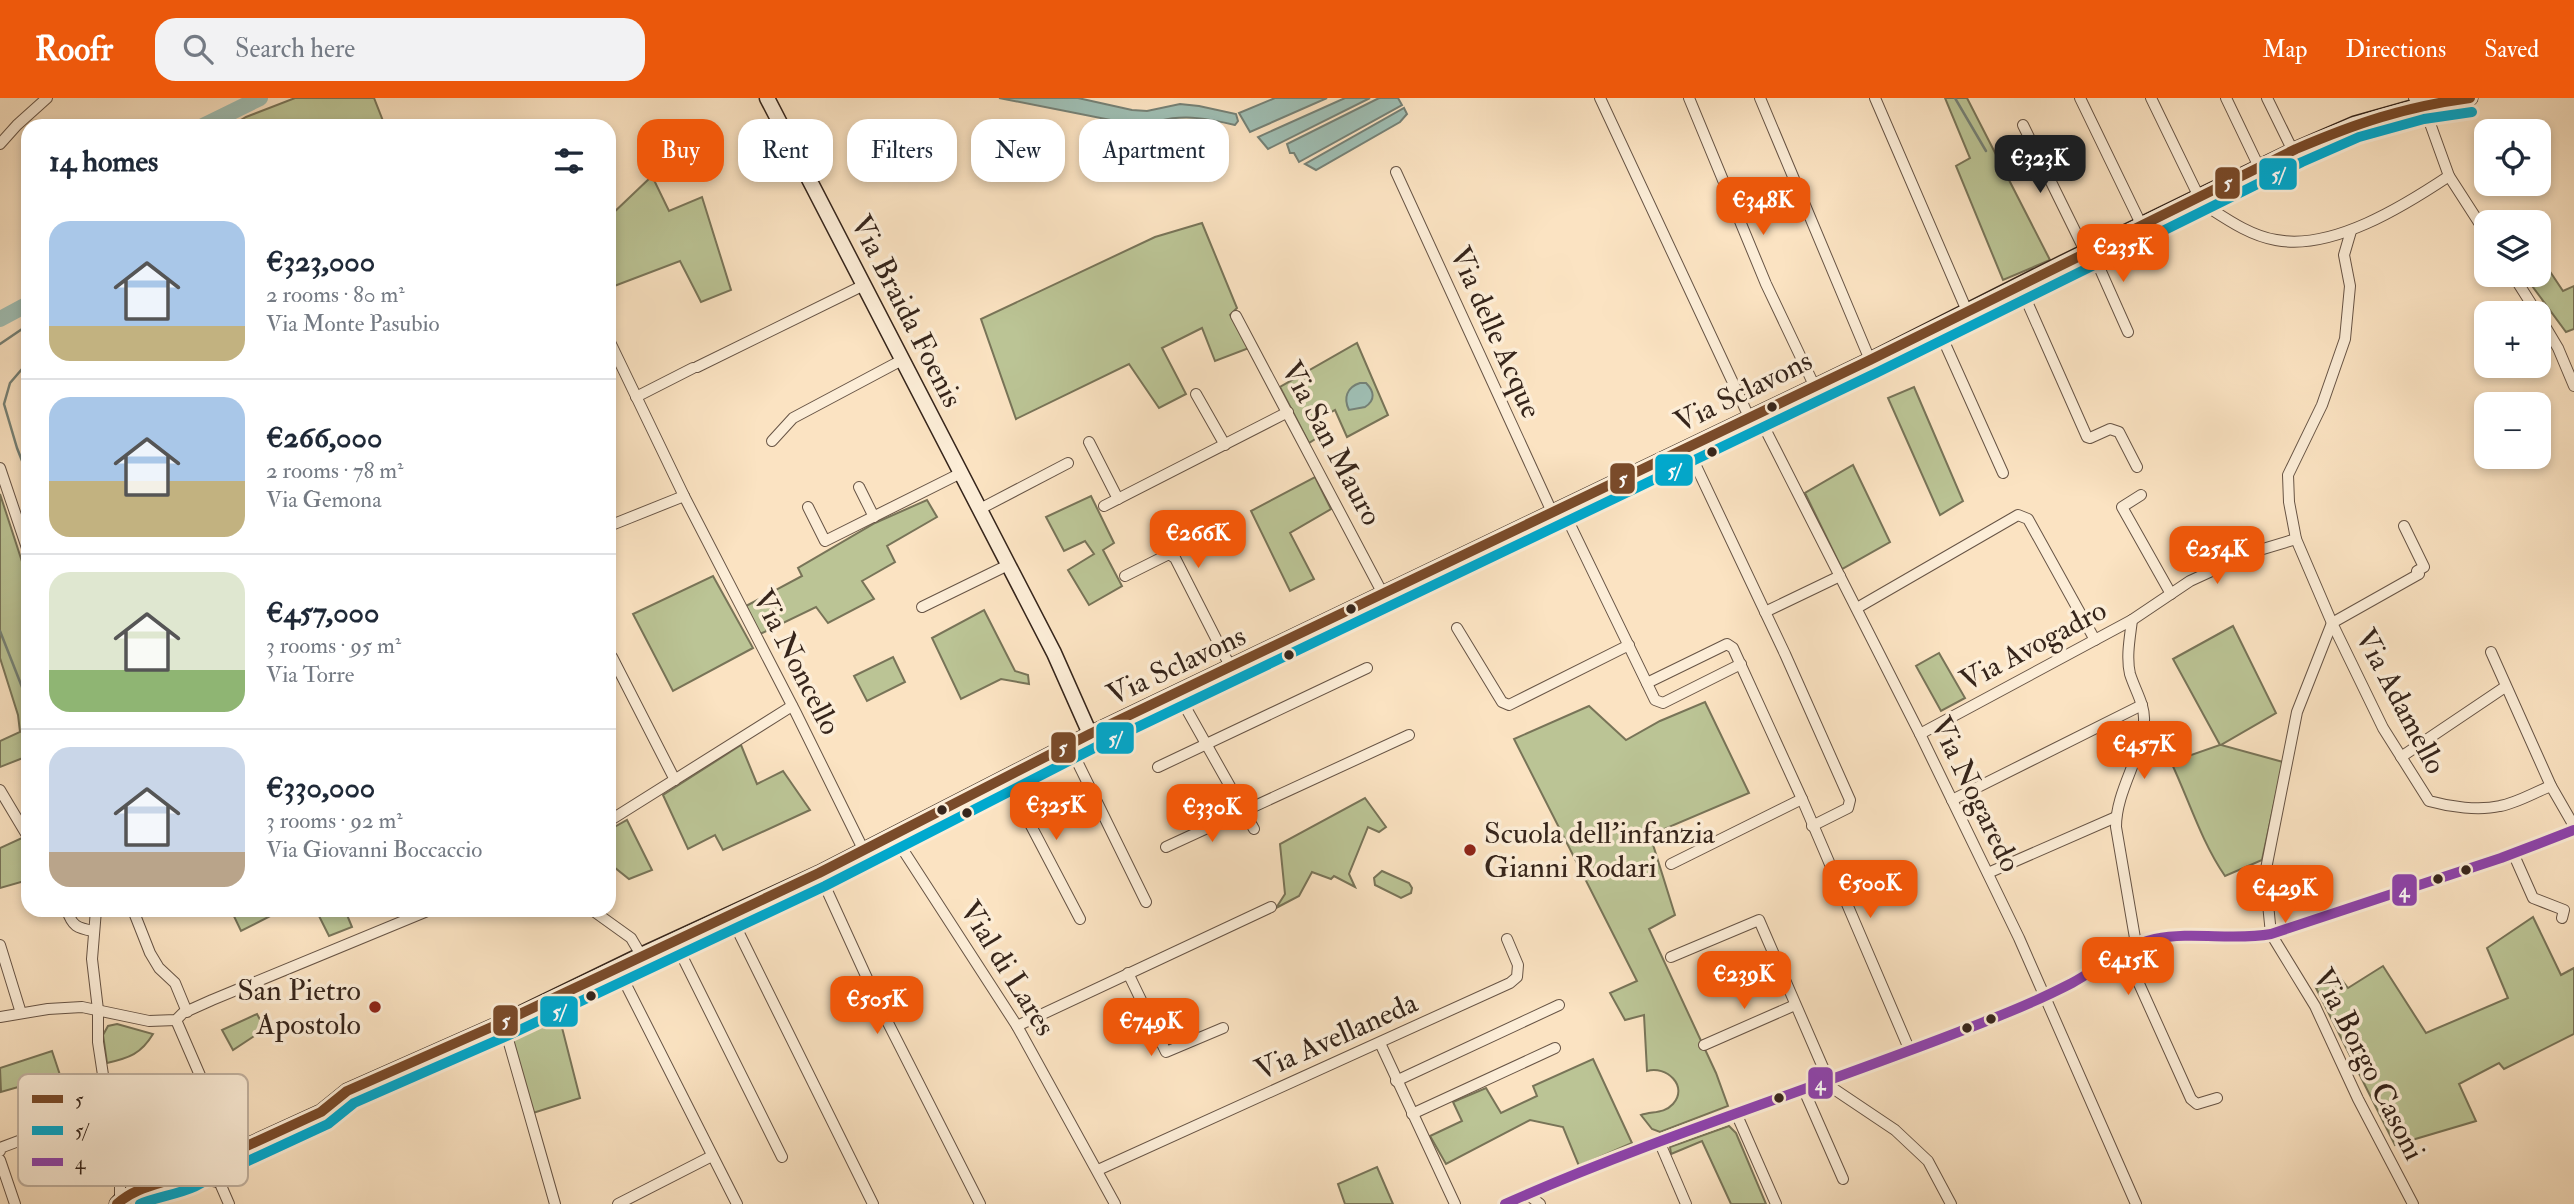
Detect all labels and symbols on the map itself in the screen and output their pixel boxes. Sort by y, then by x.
pin: €323K [1991,136,2089,195]
line badge: 5/ [2258,157,2298,191]
text: 5/ [2271,163,2287,187]
line badge: 5 [2214,166,2241,200]
text: 5 [2224,171,2233,195]
pin: €348K [1714,178,1812,237]
street label: Via Braida Foenis [842,209,971,414]
pin: €235K [2074,225,2172,284]
street label: Via delle Acque [1441,241,1550,424]
street label: Via Sclavons [1668,342,1818,441]
street label: Via San Mauro [1273,355,1390,532]
unlabelled marker [1765,400,1779,414]
unlabelled marker [1705,445,1719,459]
line badge: 5/ [1654,453,1694,487]
text: 5/ [1667,459,1683,483]
line badge: 5 [1609,462,1636,495]
text: 5 [1619,467,1628,491]
pin: €266K [1149,510,1247,570]
pin: €254K [2168,526,2266,586]
street label: Via Noncello [744,583,849,741]
street label: Via Avogadro [1954,591,2113,699]
unlabelled marker [1344,602,1358,616]
street label: Via Sclavons [1101,617,1252,714]
street label: Via Adamello [2347,622,2454,780]
unlabelled marker [1282,648,1296,662]
street label: Via Nogaredo [1922,710,2029,878]
line badge: 5/ [1095,721,1135,755]
pin: €457K [2095,722,2193,781]
text: 5/ [1108,727,1124,751]
line badge: 5 [1050,731,1077,764]
text: 5 [1059,736,1068,760]
pin: €325K [1007,782,1105,842]
pin: €330K [1163,784,1261,844]
unlabelled marker [935,803,949,817]
unlabelled marker [960,806,974,820]
place label: Scuola dell'infanzia Gianni Rodari [1484,815,1716,886]
marker: Scuola dell'infanzia Gianni Rodari [1462,842,1478,858]
pin: €500K [1821,860,1919,920]
unlabelled marker [2459,863,2473,877]
pin: €429K [2236,866,2334,925]
unlabelled marker [2431,872,2445,886]
line badge: 4 [2391,873,2418,907]
text: 4 [2398,879,2411,903]
street label: Vial di Lares [951,894,1064,1043]
pin: €415K [2079,937,2177,997]
pin: €239K [1695,951,1793,1011]
street label: Via Borgo Casoni [2304,962,2433,1167]
place label: San Pietro Apostolo [237,972,361,1043]
pin: €505K [828,976,926,1036]
street label: Via Avellaneda [1249,984,1424,1089]
unlabelled marker [584,989,598,1003]
line badge: 5/ [539,995,579,1028]
pin: €749K [1102,998,1200,1058]
marker: San Pietro Apostolo [367,999,383,1015]
text: 5/ [552,1000,568,1024]
line badge: 5 [492,1004,519,1037]
text: 5 [502,1009,511,1033]
unlabelled marker [1984,1012,1998,1026]
unlabelled marker [1960,1021,1974,1035]
line badge: 4 [1807,1066,1834,1100]
text: 4 [1814,1072,1827,1096]
legend [18,1074,248,1186]
text: 5 [75,1088,84,1112]
unlabelled marker [1772,1091,1786,1105]
text: 5/ [75,1119,90,1143]
text: 4 [75,1151,86,1175]

